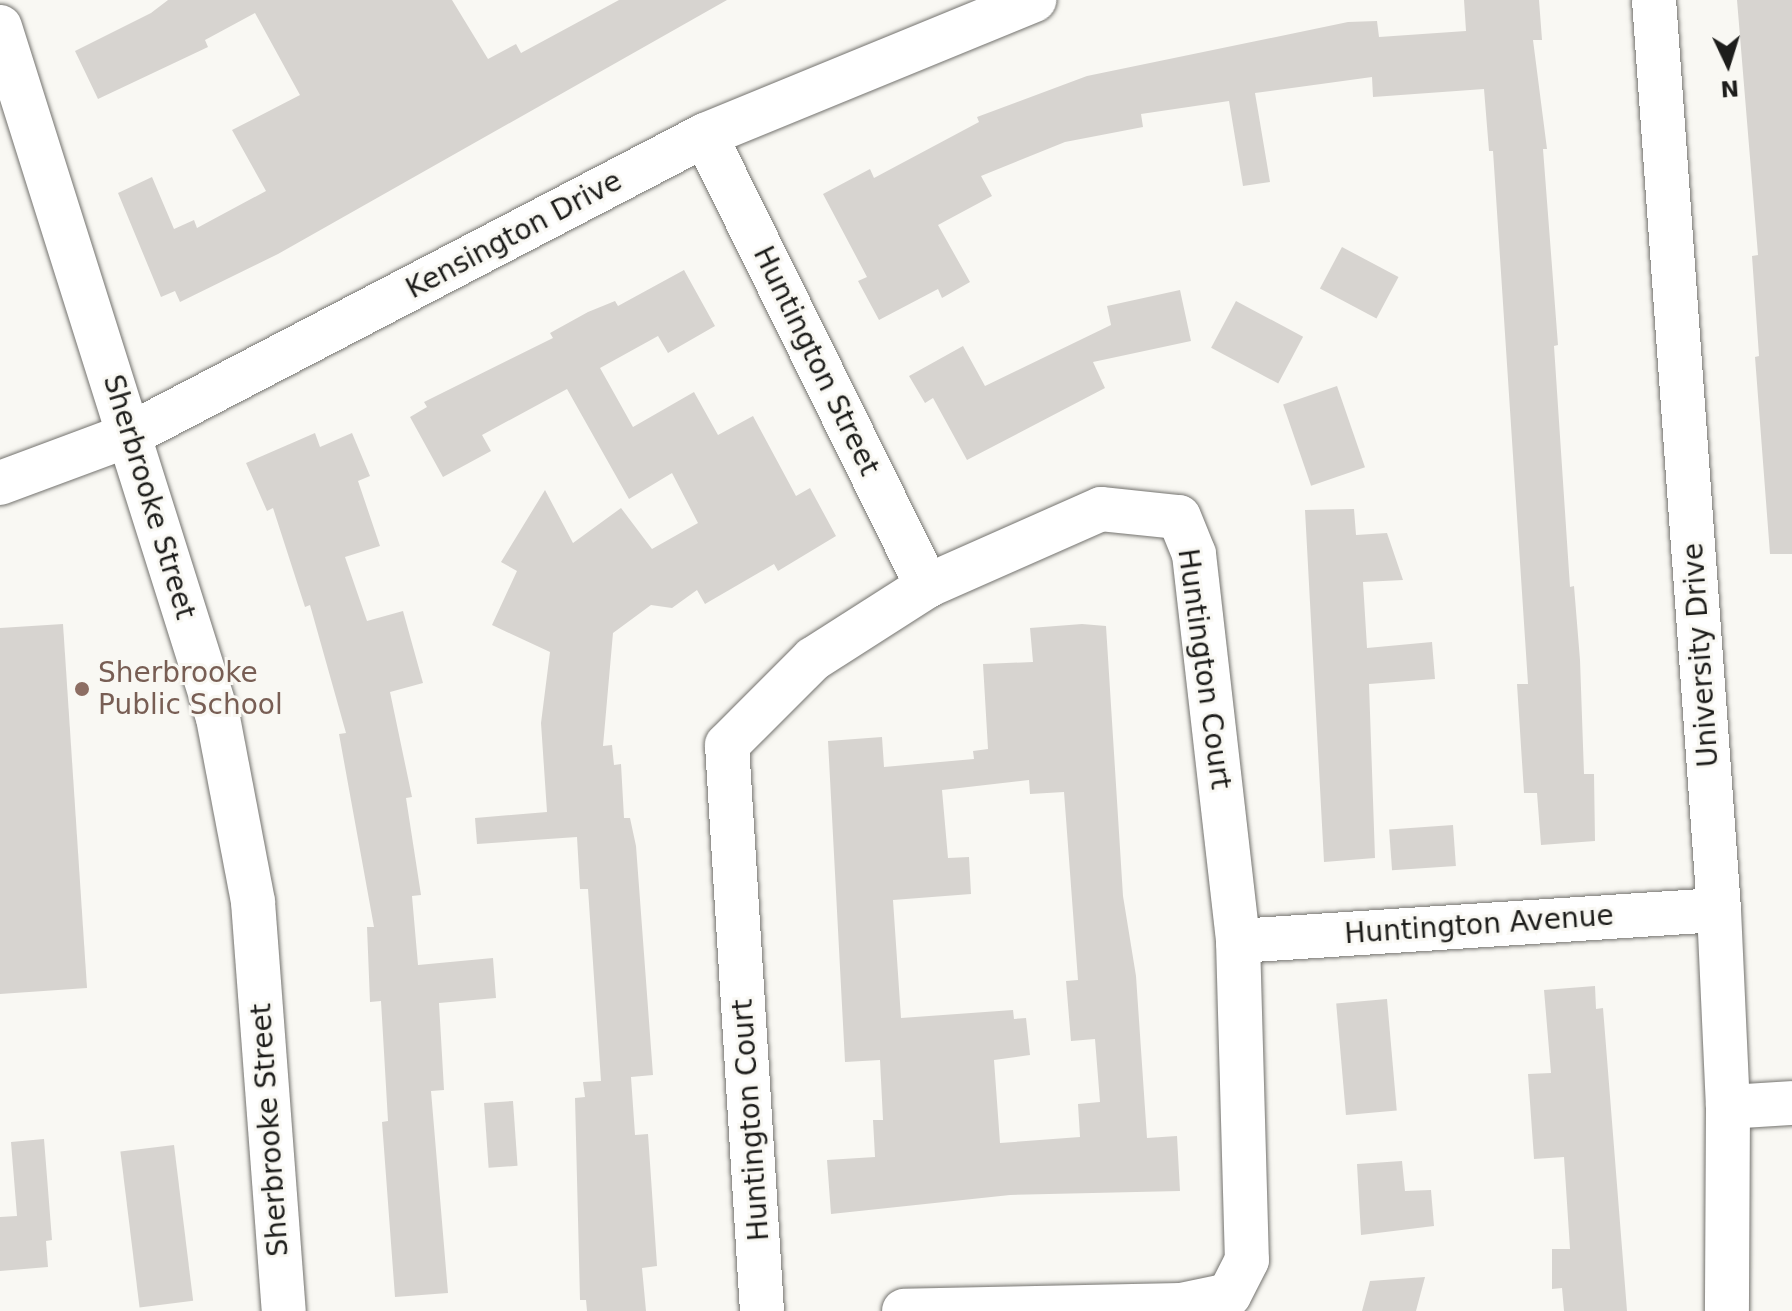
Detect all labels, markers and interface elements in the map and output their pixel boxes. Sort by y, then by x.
north arrow [1688,24,1768,104]
text: N [1720,75,1740,102]
street label: Kensington Drive [400,164,628,306]
street label: Huntington Street [746,241,886,481]
street label: Sherbrooke Street [96,371,202,623]
street label: University Drive [1676,542,1726,768]
street label: Huntington Court [1170,547,1238,791]
place label: Sherbrooke Public School [98,656,283,722]
marker: Sherbrooke Public School [73,680,91,698]
street label: Huntington Avenue [1343,899,1615,951]
street label: Huntington Court [726,998,776,1242]
street label: Sherbrooke Street [244,1002,296,1258]

